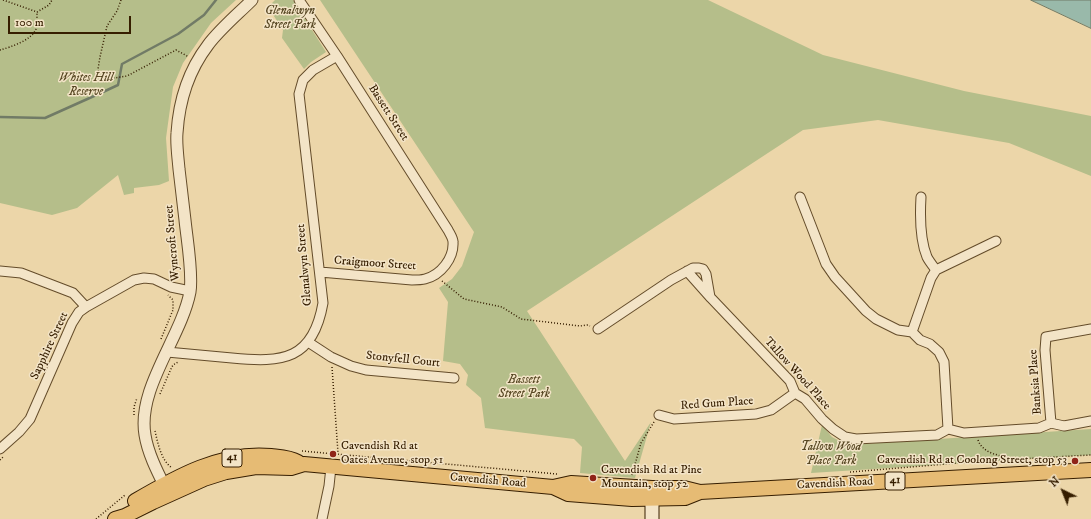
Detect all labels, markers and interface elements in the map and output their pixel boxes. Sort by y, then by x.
park label: Glenalwyn Street Park [264,5,316,33]
scale bar [10,8,133,34]
text: 100 m [15,15,44,30]
park label: Whites Hill Reserve [59,72,113,100]
street label: Bassett Street [364,82,412,144]
street label: Wyncroft Street [162,204,184,282]
street label: Glenalwyn Street [294,223,316,307]
street label: Craigmoor Street [333,254,417,274]
street label: Sapphire Street [28,310,72,382]
street label: Tallow Wood Place [761,335,833,413]
street label: Stonyfell Court [365,349,441,371]
street label: Banksia Place [1027,349,1045,415]
park label: Bassett Street Park [498,374,550,402]
street label: Red Gum Place [680,394,754,414]
place label: Cavendish Rd at Oates Avenue, stop 51 [341,440,443,468]
park label: Tallow Wood Place Park [801,441,861,469]
road number: 41 [222,449,242,467]
marker: Cavendish Rd at Oates Avenue, stop 51 [328,449,338,459]
place label: Cavendish Rd at Coolong Street, stop 53 [877,454,1067,468]
marker: Cavendish Rd at Coolong Street, stop 53 [1070,456,1080,466]
place label: Cavendish Rd at Pine Mountain, stop 52 [601,464,702,492]
street label: Cavendish Road [449,471,527,491]
north arrow [1043,471,1083,511]
road number: 41 [885,472,905,490]
marker: Cavendish Rd at Pine Mountain, stop 52 [588,473,598,483]
text: N [1047,474,1063,490]
street label: Cavendish Road [797,475,873,493]

